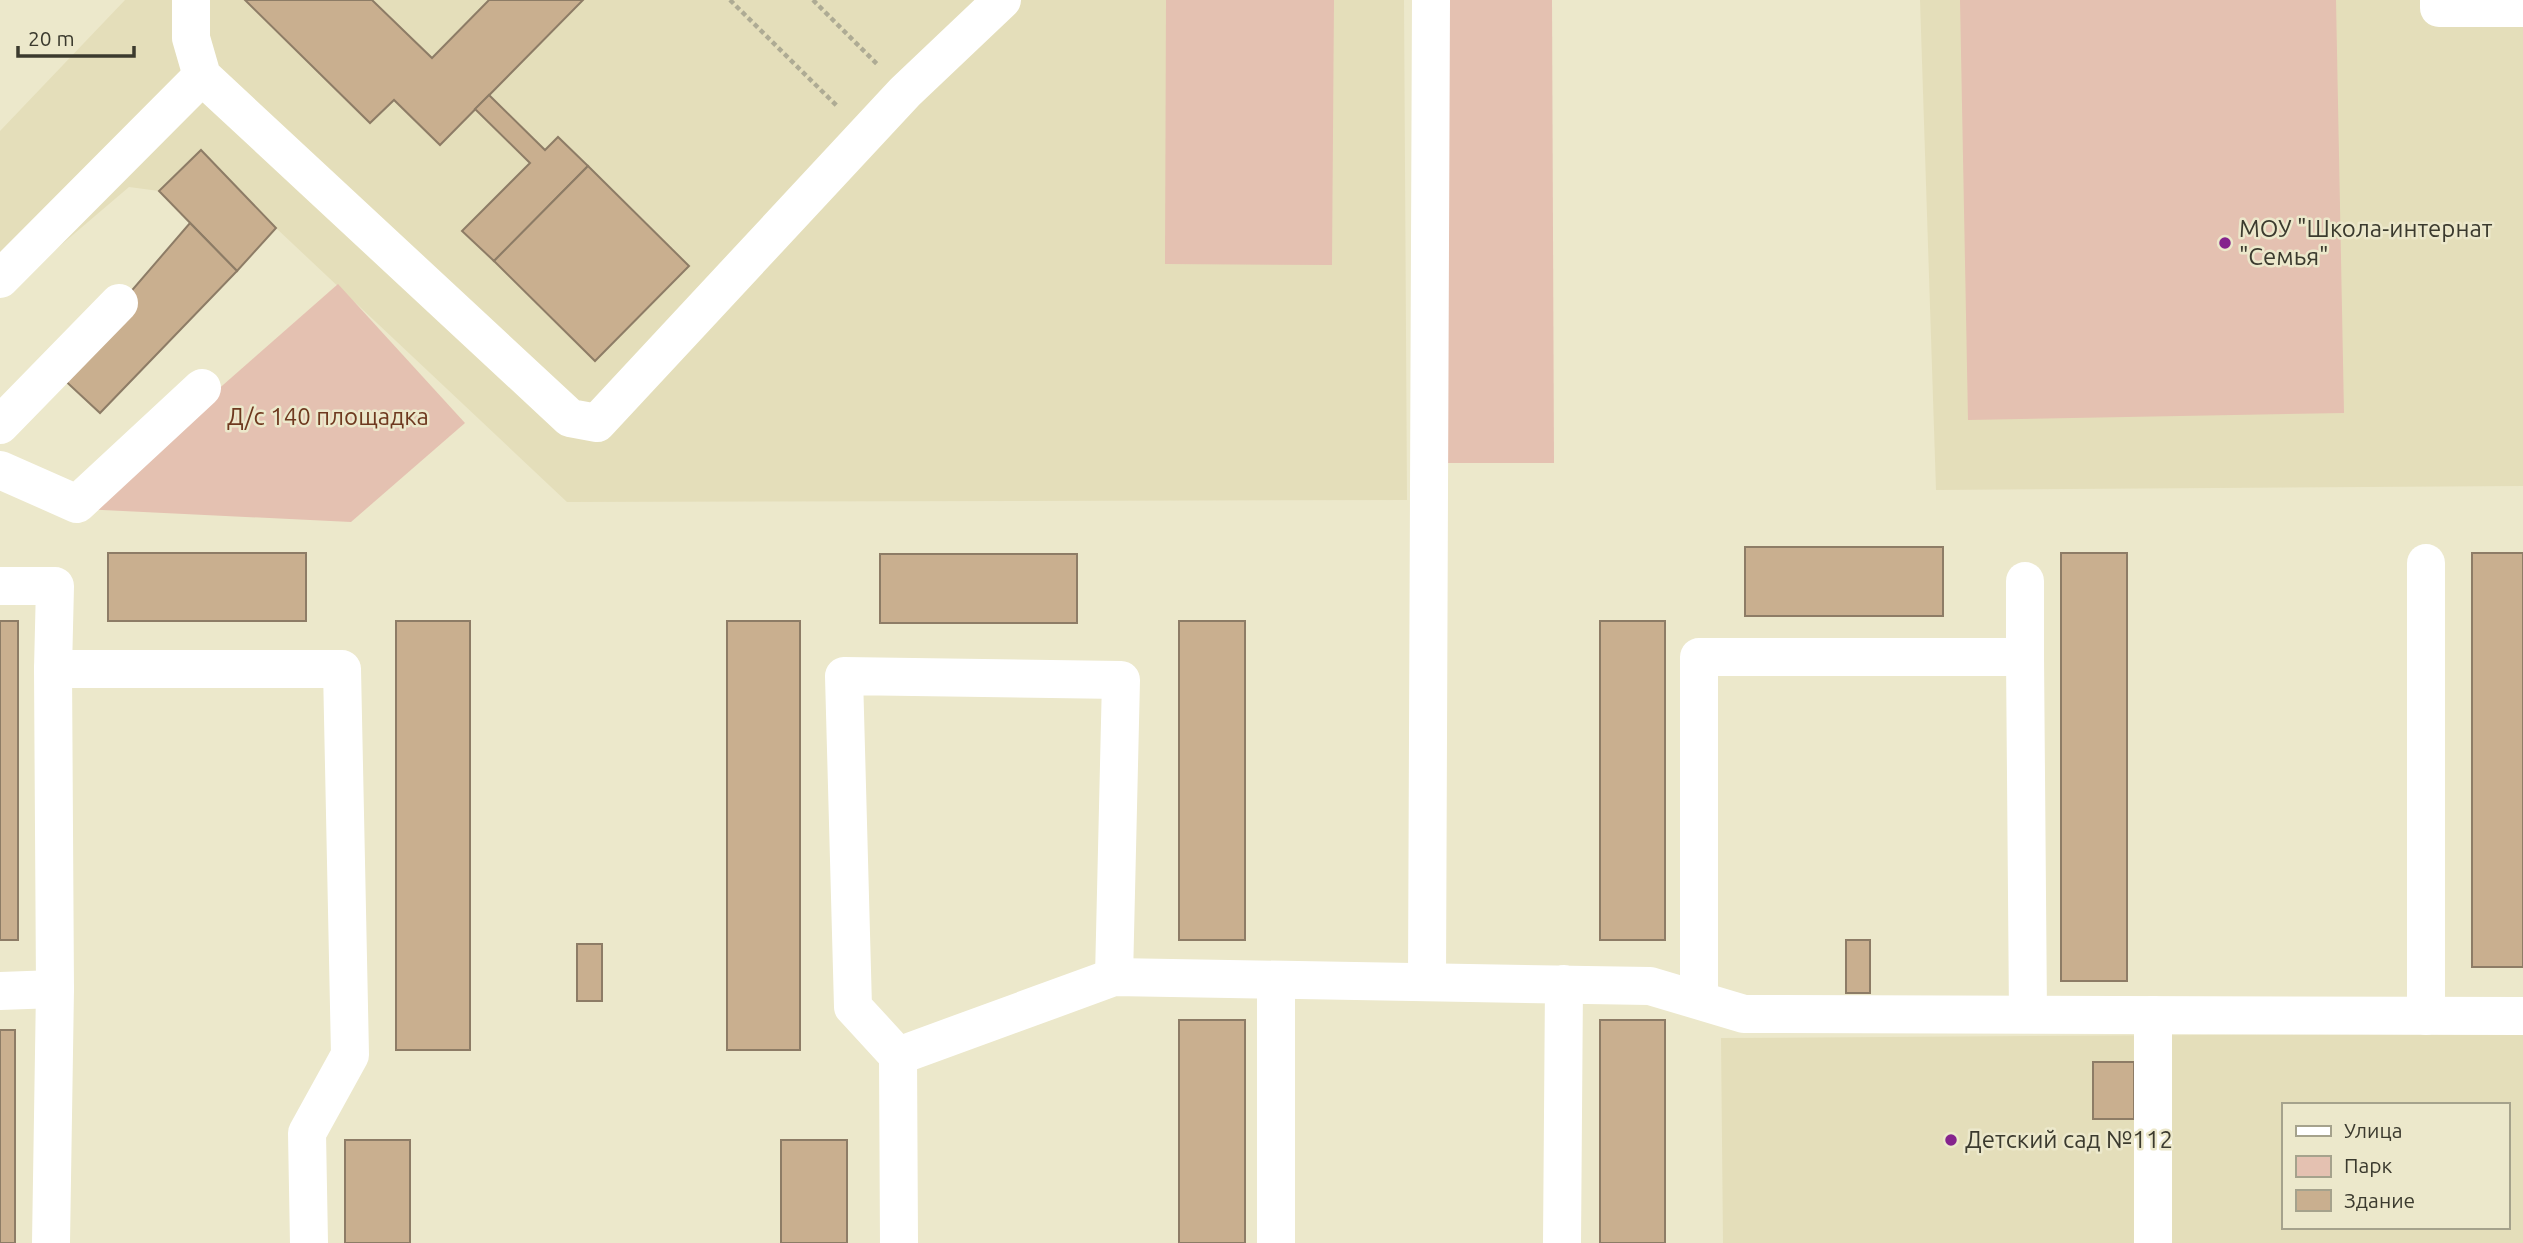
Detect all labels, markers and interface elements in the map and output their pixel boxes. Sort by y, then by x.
scale bar [18,14,133,58]
text: 20 m [28,26,75,50]
place label: МОУ "Школа-интернат "Семья" [2239,215,2493,270]
marker: МОУ "Школа-интернат "Семья" [2217,235,2233,251]
park label: Д/с 140 площадка [227,403,429,430]
legend [2282,1103,2509,1229]
text: Улица [2344,1118,2402,1142]
place label: Детский сад №112 [1965,1126,2173,1153]
marker: Детский сад №112 [1943,1132,1959,1148]
text: Парк [2344,1153,2393,1177]
text: Здание [2344,1188,2415,1212]

